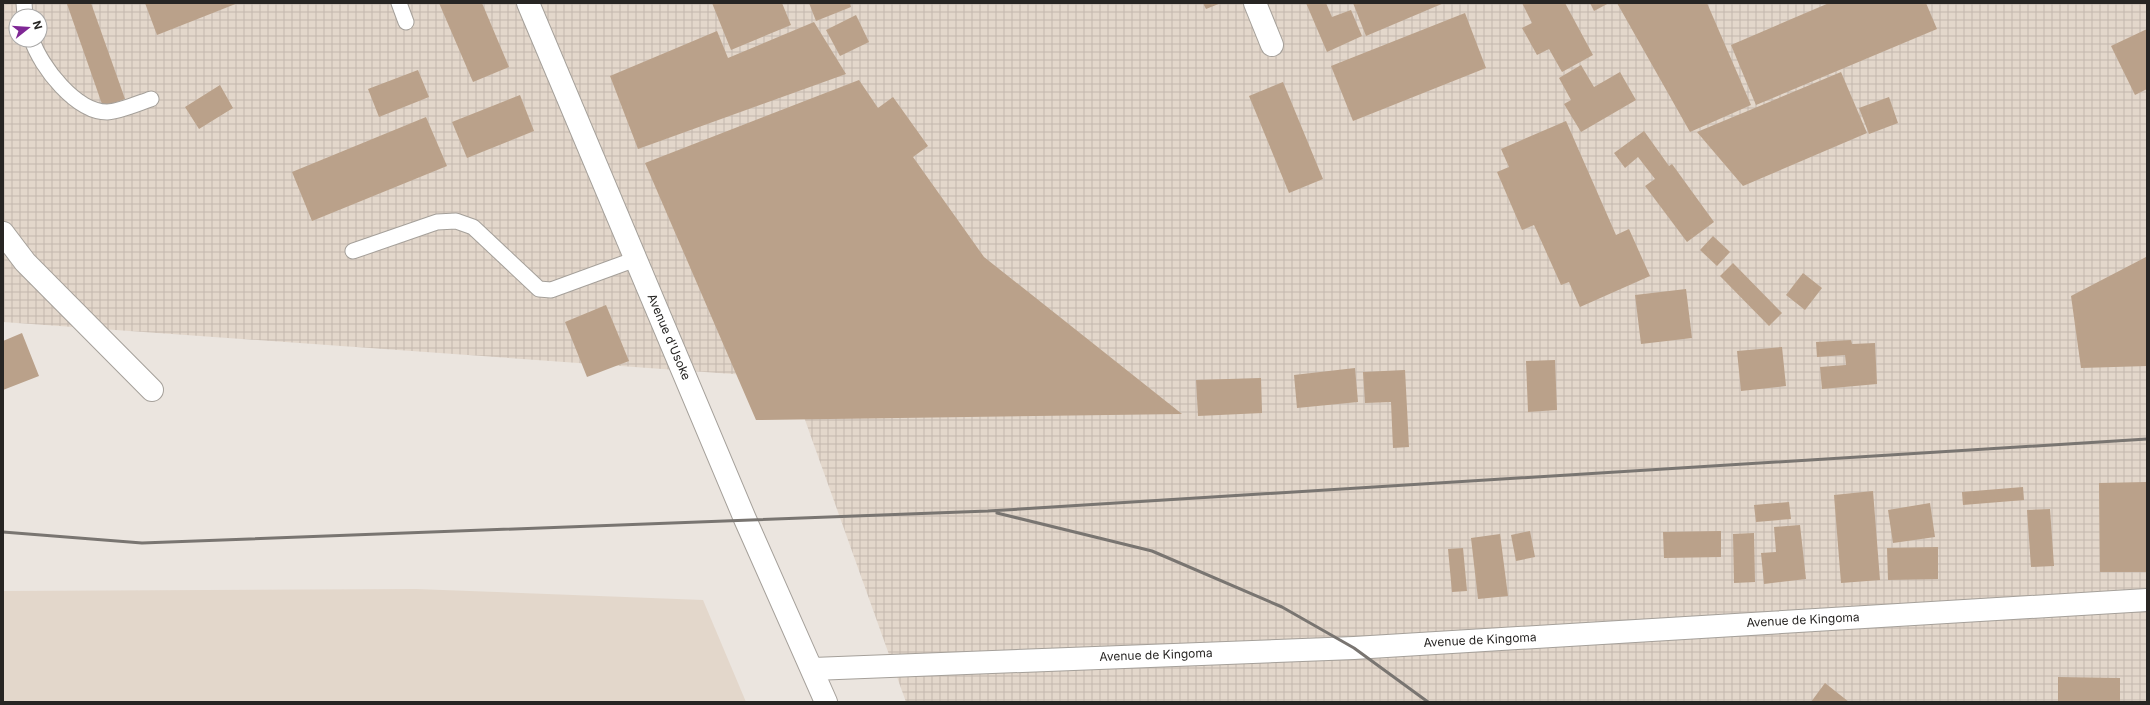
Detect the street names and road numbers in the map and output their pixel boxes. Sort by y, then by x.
street label: Avenue d'Usoke [645,291,694,382]
street label: Avenue de Kingoma [1746,609,1860,630]
street label: Avenue de Kingoma [1423,629,1537,650]
street label: Avenue de Kingoma [1099,645,1213,664]

